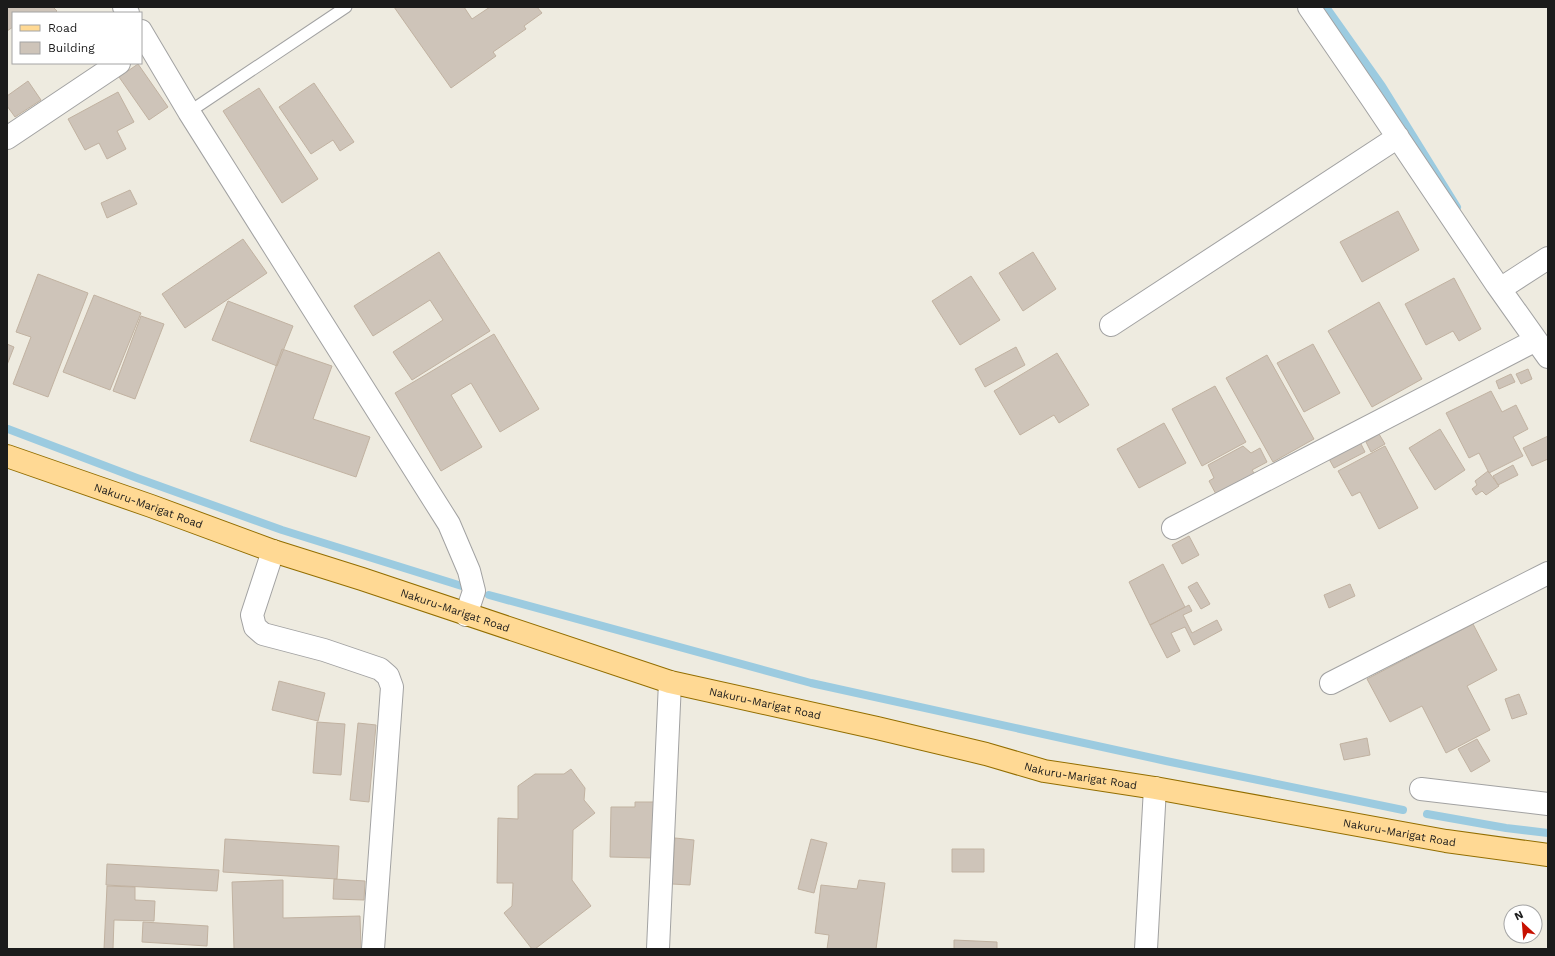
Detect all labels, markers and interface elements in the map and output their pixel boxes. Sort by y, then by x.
legend [12,12,142,64]
text: Road [48,21,77,35]
text: Building [48,41,95,55]
street label: Nakuru-Marigat Road [92,481,204,532]
street label: Nakuru-Marigat Road [399,586,511,635]
street label: Nakuru-Marigat Road [708,685,822,722]
street label: Nakuru-Marigat Road [1023,760,1138,792]
street label: Nakuru-Marigat Road [1342,816,1457,849]
north arrow [1503,904,1543,944]
text: N [1512,908,1525,923]

